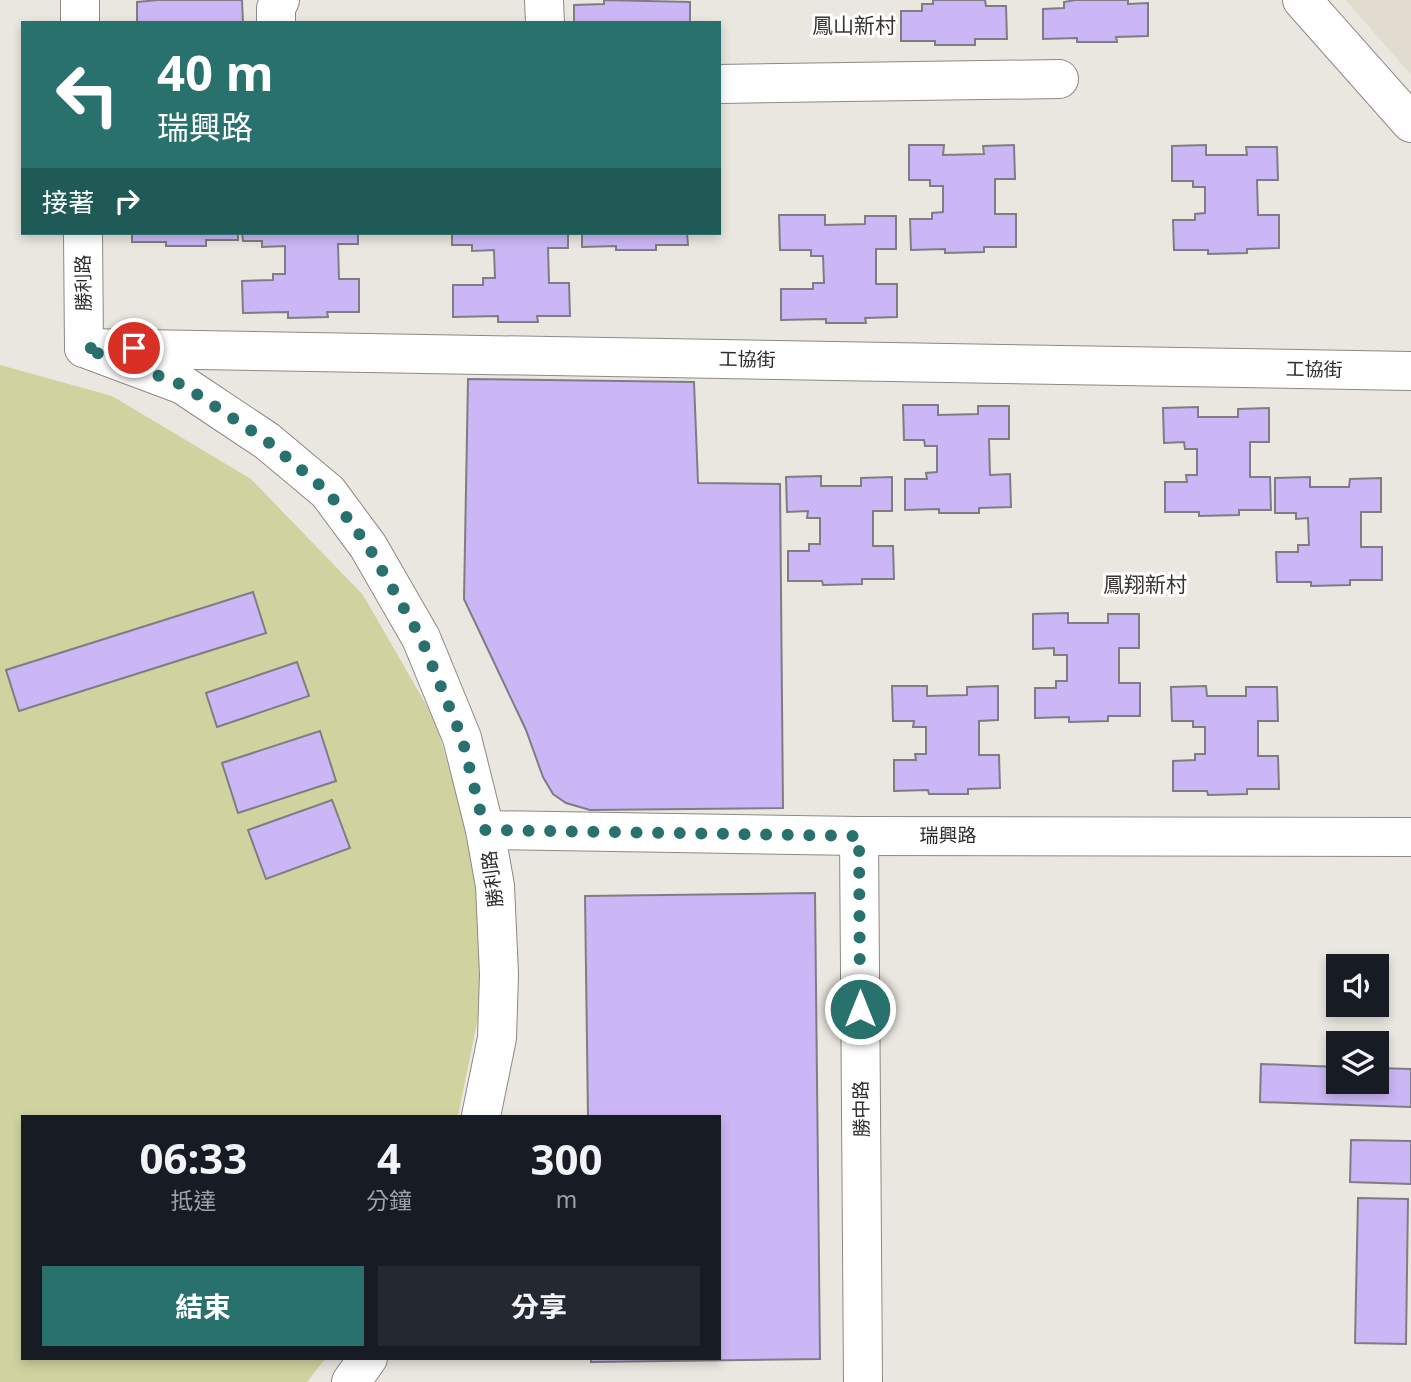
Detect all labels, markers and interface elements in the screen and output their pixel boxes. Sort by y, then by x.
district label: 鳳山新村 [812,11,896,39]
text: 40 m [157,39,274,105]
icon: left [42,49,133,140]
text: 瑞興路 [157,105,253,148]
icon: right [108,182,146,220]
text: 接著 [42,184,94,220]
street label: 勝利路 [70,254,96,312]
pin [104,318,164,378]
icon: arrive [115,329,153,367]
street label: 工協街 [718,346,776,372]
street label: 工協街 [1285,356,1343,382]
district label: 鳳翔新村 [1103,570,1187,598]
street label: 瑞興路 [919,822,977,848]
street label: 勝利路 [476,849,508,909]
map controls [1326,954,1389,1094]
button: sound [1326,954,1389,1017]
position arrow [823,972,897,1046]
button: layers [1326,1031,1389,1094]
street label: 勝中路 [848,1080,874,1138]
text: 06:33 [140,1129,247,1186]
text: 4 [377,1129,401,1186]
text: 300 [530,1130,602,1187]
text: m [556,1183,577,1215]
text: 抵達 [170,1184,216,1216]
text: 分鐘 [366,1184,412,1216]
button: 結束 [42,1266,364,1346]
button: 分享 [378,1266,700,1346]

